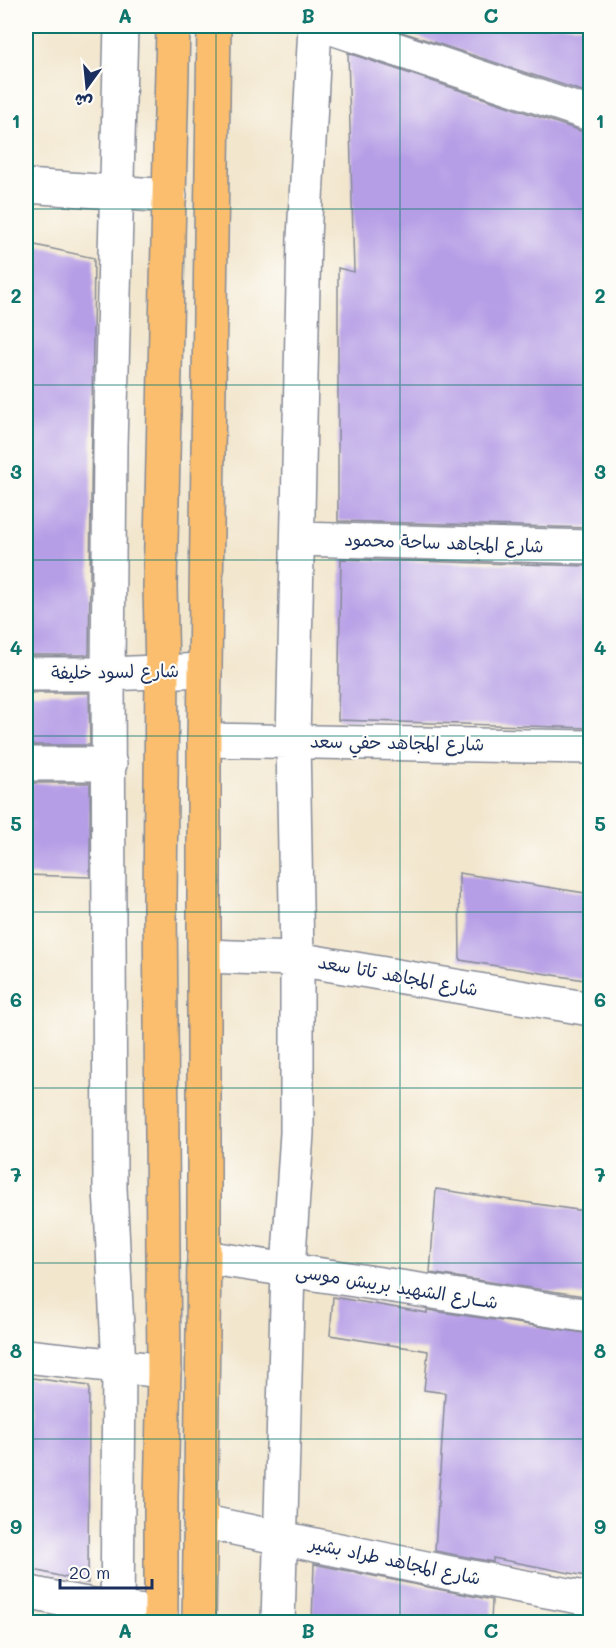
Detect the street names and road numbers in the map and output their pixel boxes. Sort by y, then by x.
street label: شارع المجاهد ساحة محمود [344,527,544,558]
street label: شارع لسود خليفة [51,658,179,685]
street label: شارع المجاهد حفي سعد [309,728,484,761]
street label: شارع المجاهد تاتا سعد [316,949,480,1002]
street label: شــارع الشهيد بريبش موسى [294,1258,500,1315]
street label: شارع المجاهد طراد بشير [305,1530,483,1591]

